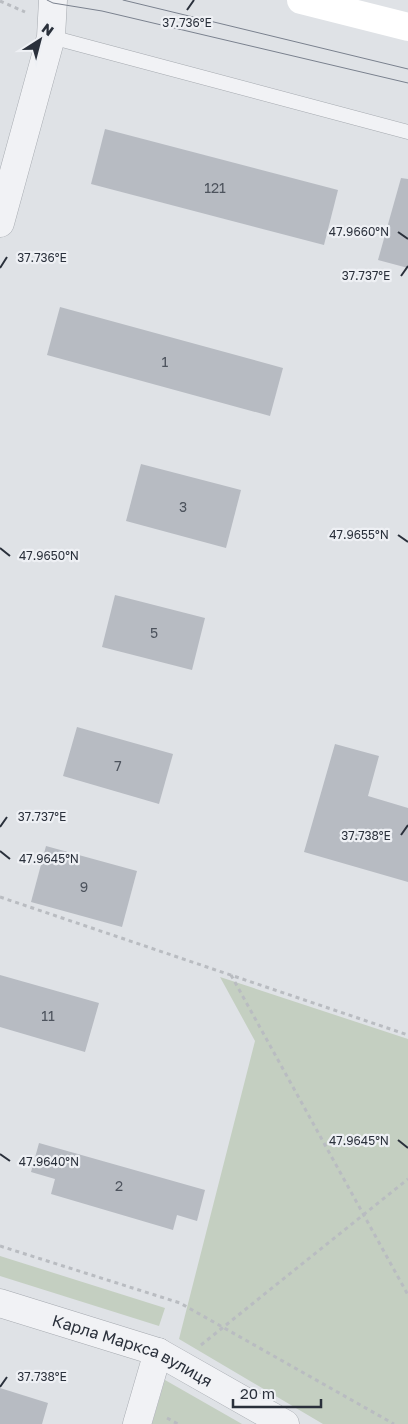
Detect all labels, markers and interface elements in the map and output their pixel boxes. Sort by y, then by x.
north arrow [15,15,65,65]
text: 37.736°E [162,15,212,30]
text: N [39,19,57,39]
house number: 121 [204,179,226,196]
text: 47.9660°N [329,224,389,239]
text: 37.736°E [17,250,67,265]
text: 37.737°E [342,268,390,283]
house number: 1 [162,353,169,370]
house number: 3 [179,498,187,515]
text: 47.9655°N [329,527,389,542]
text: 47.9650°N [19,548,79,563]
house number: 5 [150,624,158,641]
house number: 7 [114,757,122,774]
text: 37.737°E [18,809,66,824]
text: 37.738°E [341,828,391,843]
text: 47.9645°N [19,851,79,866]
house number: 9 [80,878,88,895]
house number: 11 [41,1007,55,1024]
text: 47.9645°N [329,1133,389,1148]
text: 47.9640°N [19,1154,79,1169]
house number: 2 [115,1177,123,1194]
street label: Карла Маркса вулиця [50,1310,216,1391]
text: 37.738°E [17,1369,67,1384]
scale bar [233,1376,320,1408]
text: 20 m [240,1384,275,1402]

